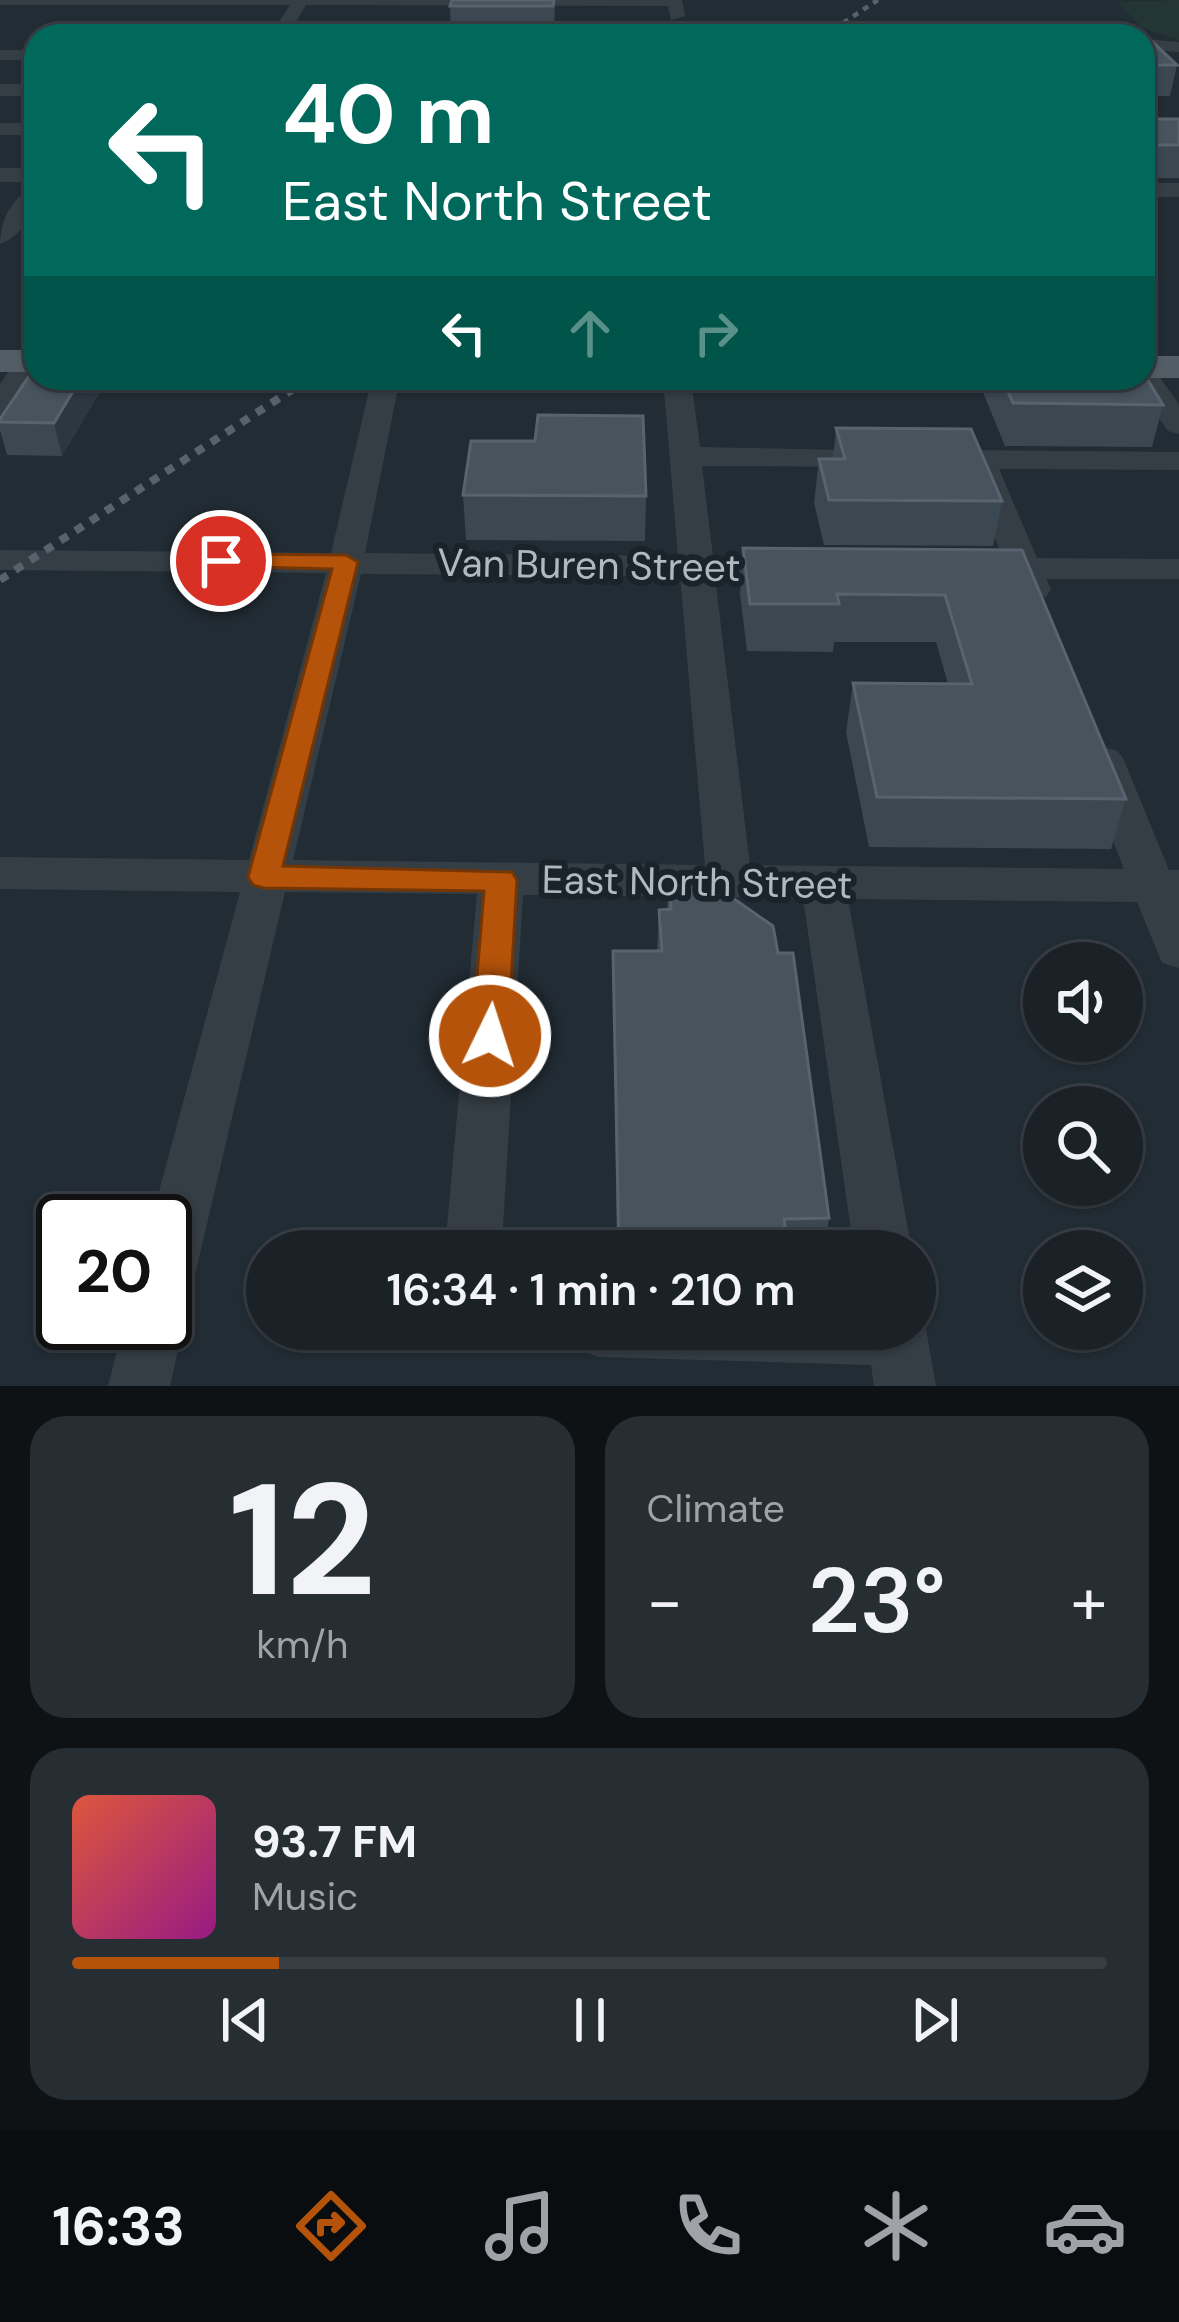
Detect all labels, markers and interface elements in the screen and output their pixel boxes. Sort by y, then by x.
text: 40 m [282,60,495,169]
icon: left [84,72,240,228]
text: East North Street [282,166,712,237]
icon: left [431,300,497,366]
icon: ahead [557,300,623,366]
icon: right [683,300,749,366]
pin [170,510,272,612]
icon: arrive [188,528,254,594]
street label: Van Buren Street [437,537,741,593]
street label: East North Street [541,854,853,910]
map controls [1023,942,1143,1350]
button: sound [1023,942,1143,1062]
position arrow [427,973,553,1099]
button: search [1023,1086,1143,1206]
speed limit sign: 20 [36,1194,192,1350]
button: layers [1023,1230,1143,1350]
text: 16:34 · 1 min · 210 m [387,1260,795,1319]
text: 12 [229,1439,376,1642]
text: Climate [647,1483,785,1534]
text: 23° [808,1543,946,1660]
text: − [647,1559,683,1644]
text: + [1071,1559,1107,1644]
text: km/h [256,1619,348,1670]
text: 93.7 FM [252,1812,417,1871]
text: Music [252,1871,358,1922]
icon: previous [212,1987,278,2053]
icon: pause [557,1987,623,2053]
icon: next [902,1987,968,2053]
icon: directions [289,2184,373,2268]
icon: music [478,2184,562,2268]
icon: phone [666,2184,750,2268]
icon: climate [854,2184,938,2268]
icon: car [1043,2184,1127,2268]
text: 16:33 [52,2191,185,2262]

